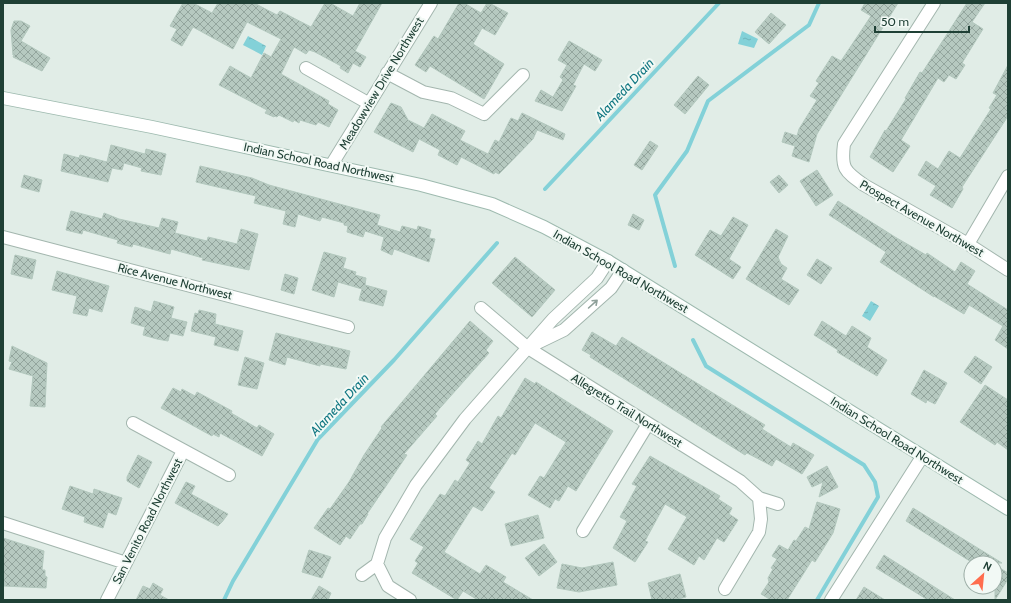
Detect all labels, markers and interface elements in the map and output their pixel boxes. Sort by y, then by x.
scale bar [875,8,969,34]
street label: Meadowview Drive Northwest [335,14,427,152]
text: 50 m [881,14,909,29]
water label: Alameda Drain [590,55,657,124]
street label: Indian School Road Northwest [242,139,396,185]
street label: Prospect Avenue Northwest [857,176,987,260]
street label: Indian School Road Northwest [551,226,691,316]
street label: Rice Avenue Northwest [116,260,234,302]
one-way arrow [588,299,598,308]
water label: Alameda Drain [305,370,372,439]
street label: Allegretto Trail Northwest [569,370,685,450]
street label: Indian School Road Northwest [828,393,966,487]
street label: San Venito Road Northwest [109,456,185,586]
north arrow [963,555,1003,595]
text: N [981,558,994,574]

